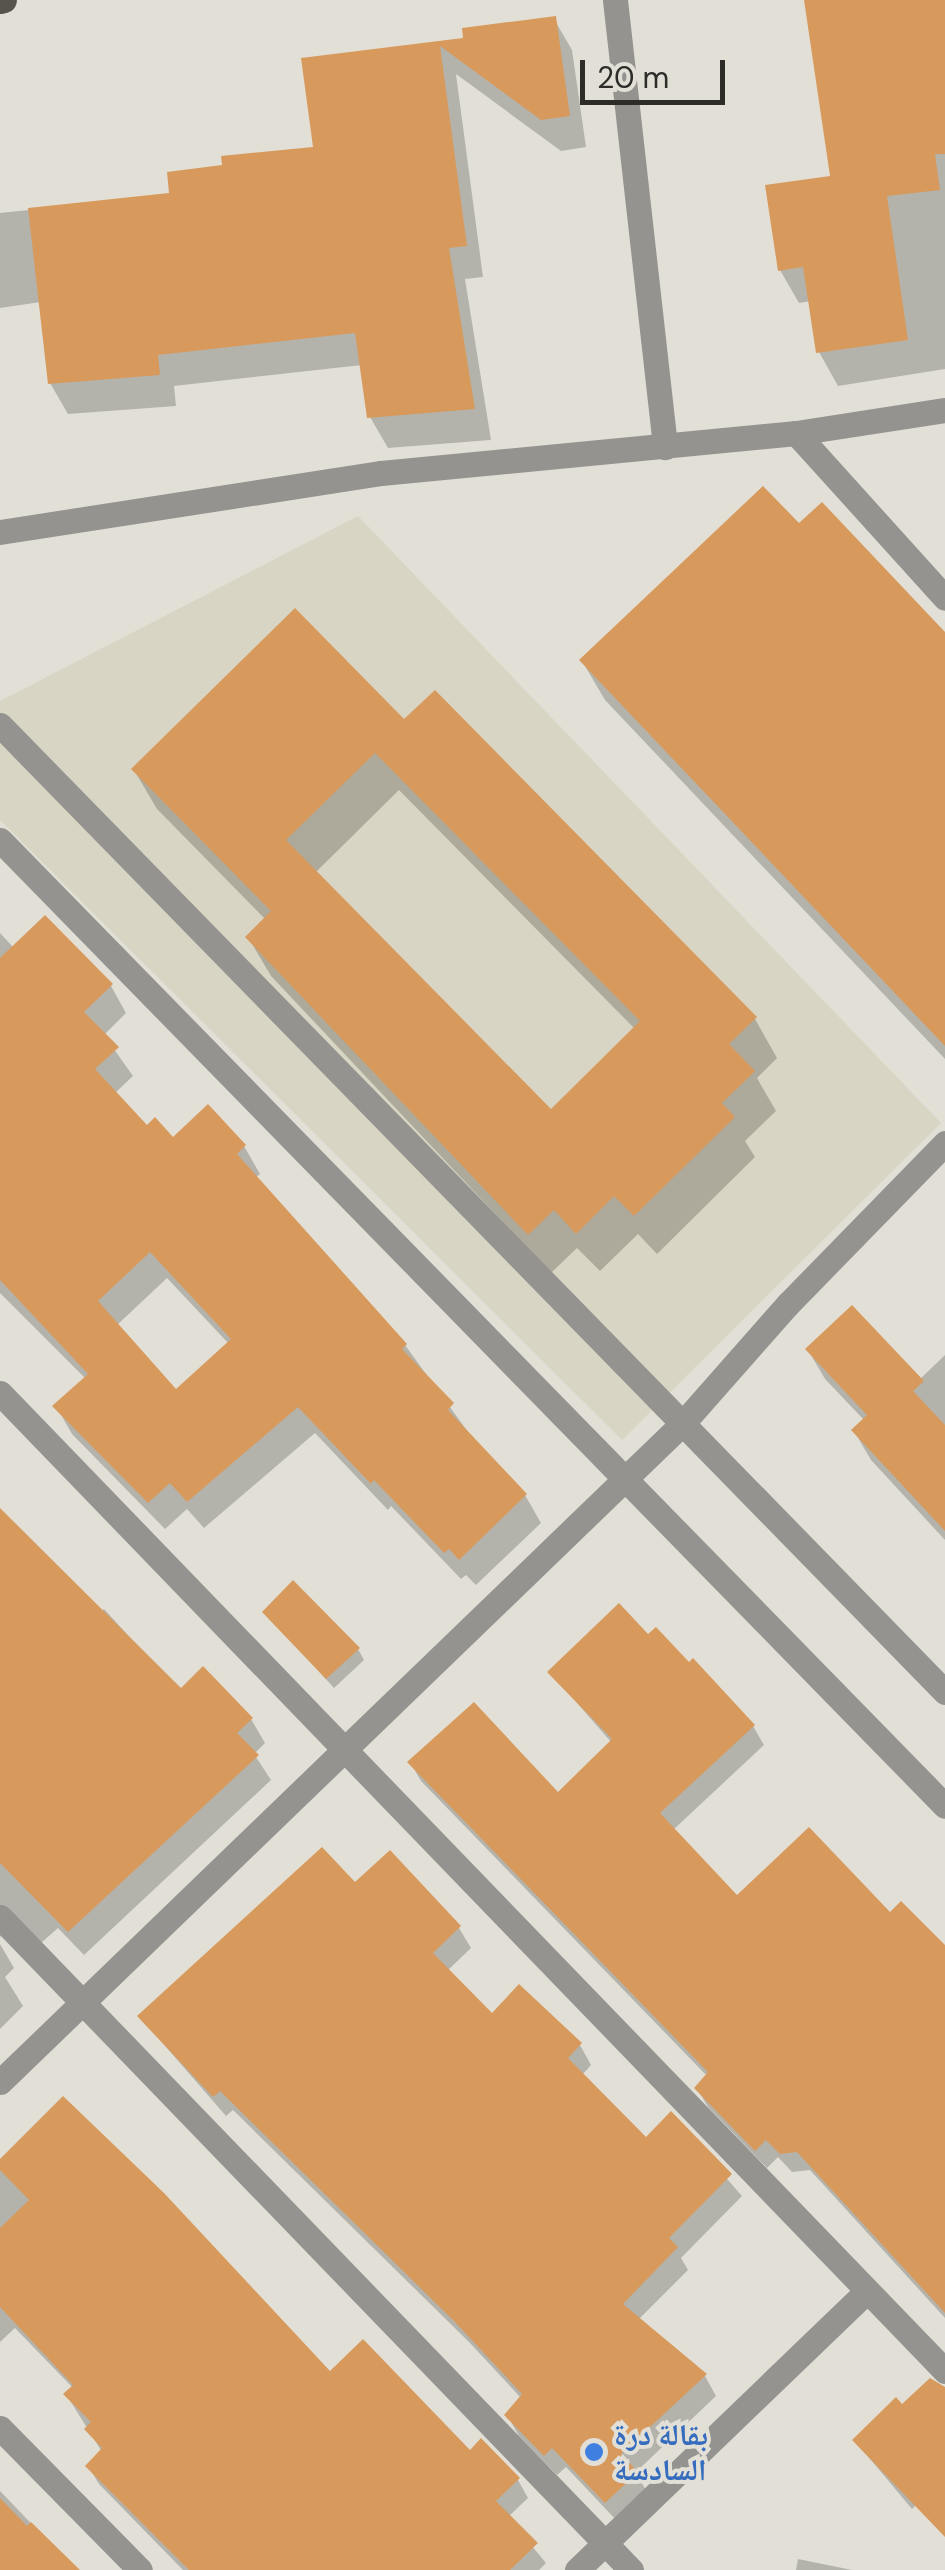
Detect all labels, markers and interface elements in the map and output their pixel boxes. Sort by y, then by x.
scale bar [585,40,730,102]
text: 20 m [597,58,669,97]
place label: بقالة درة السادسة [614,2417,708,2488]
marker: بقالة درة السادسة [583,2441,605,2463]

